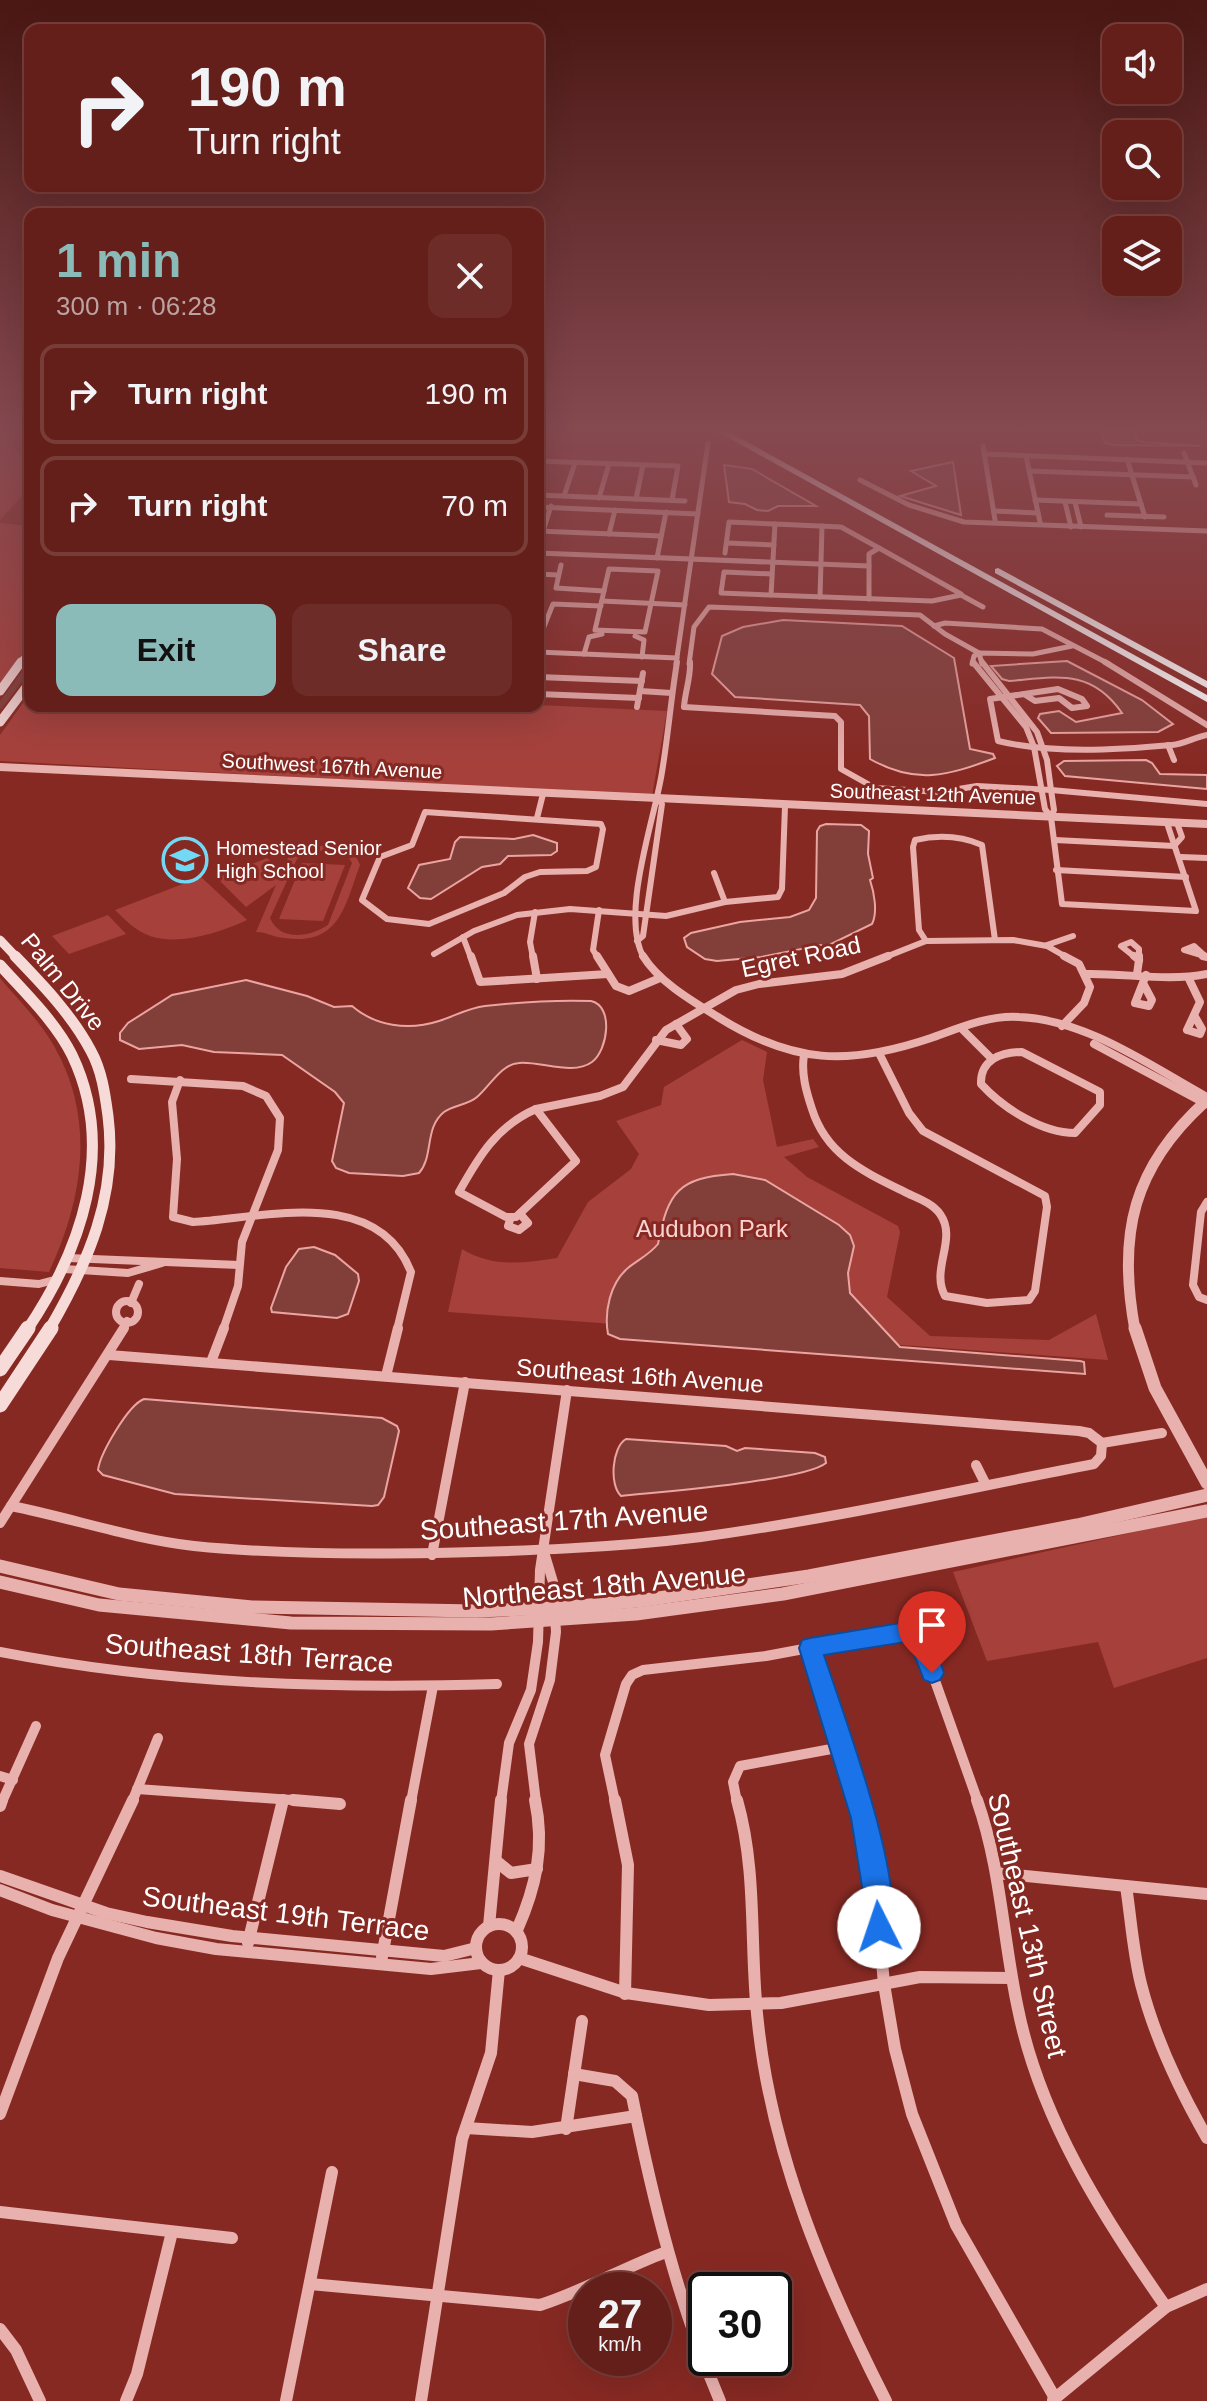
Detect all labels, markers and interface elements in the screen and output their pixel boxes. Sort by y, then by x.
map controls [1102,24,1182,296]
button: sound [1102,24,1182,104]
text: 190 m [188,55,347,118]
icon: right [56,56,160,160]
button: search [1102,120,1182,200]
text: Turn right [188,121,341,162]
button: layers [1102,216,1182,296]
text: 1 min [56,234,181,287]
button: close [428,234,512,318]
text: 300 m · 06:28 [56,291,216,321]
icon: right [60,372,104,416]
text: Turn right [128,377,267,410]
text: 190 m [425,377,508,410]
icon: right [60,484,104,528]
text: Turn right [128,489,267,522]
text: 70 m [441,489,508,522]
button: Exit [56,604,276,696]
button: Share [292,604,512,696]
street label: Southwest 167th Avenue [221,749,443,783]
street label: Southeast 12th Avenue [829,779,1037,809]
school or university icon: Homestead Senior High School [161,836,209,884]
place label: Homestead Senior High School [216,837,382,882]
street label: Palm Drive [16,928,111,1036]
street label: Egret Road [739,931,863,982]
park label: Audubon Park [636,1215,789,1242]
street label: Southeast 16th Avenue [516,1353,765,1398]
street label: Southeast 17th Avenue [419,1495,709,1546]
street label: Northeast 18th Avenue [461,1558,747,1613]
pin [898,1591,966,1673]
icon: arrive [910,1603,954,1647]
street label: Southeast 18th Terrace [104,1628,394,1679]
street label: Southeast 13th Street [982,1790,1073,2061]
street label: Southeast 19th Terrace [141,1881,431,1946]
position arrow [837,1885,921,1969]
speed limit sign: 30 [688,2272,792,2376]
text: 27 [598,2292,642,2336]
text: km/h [598,2333,642,2355]

